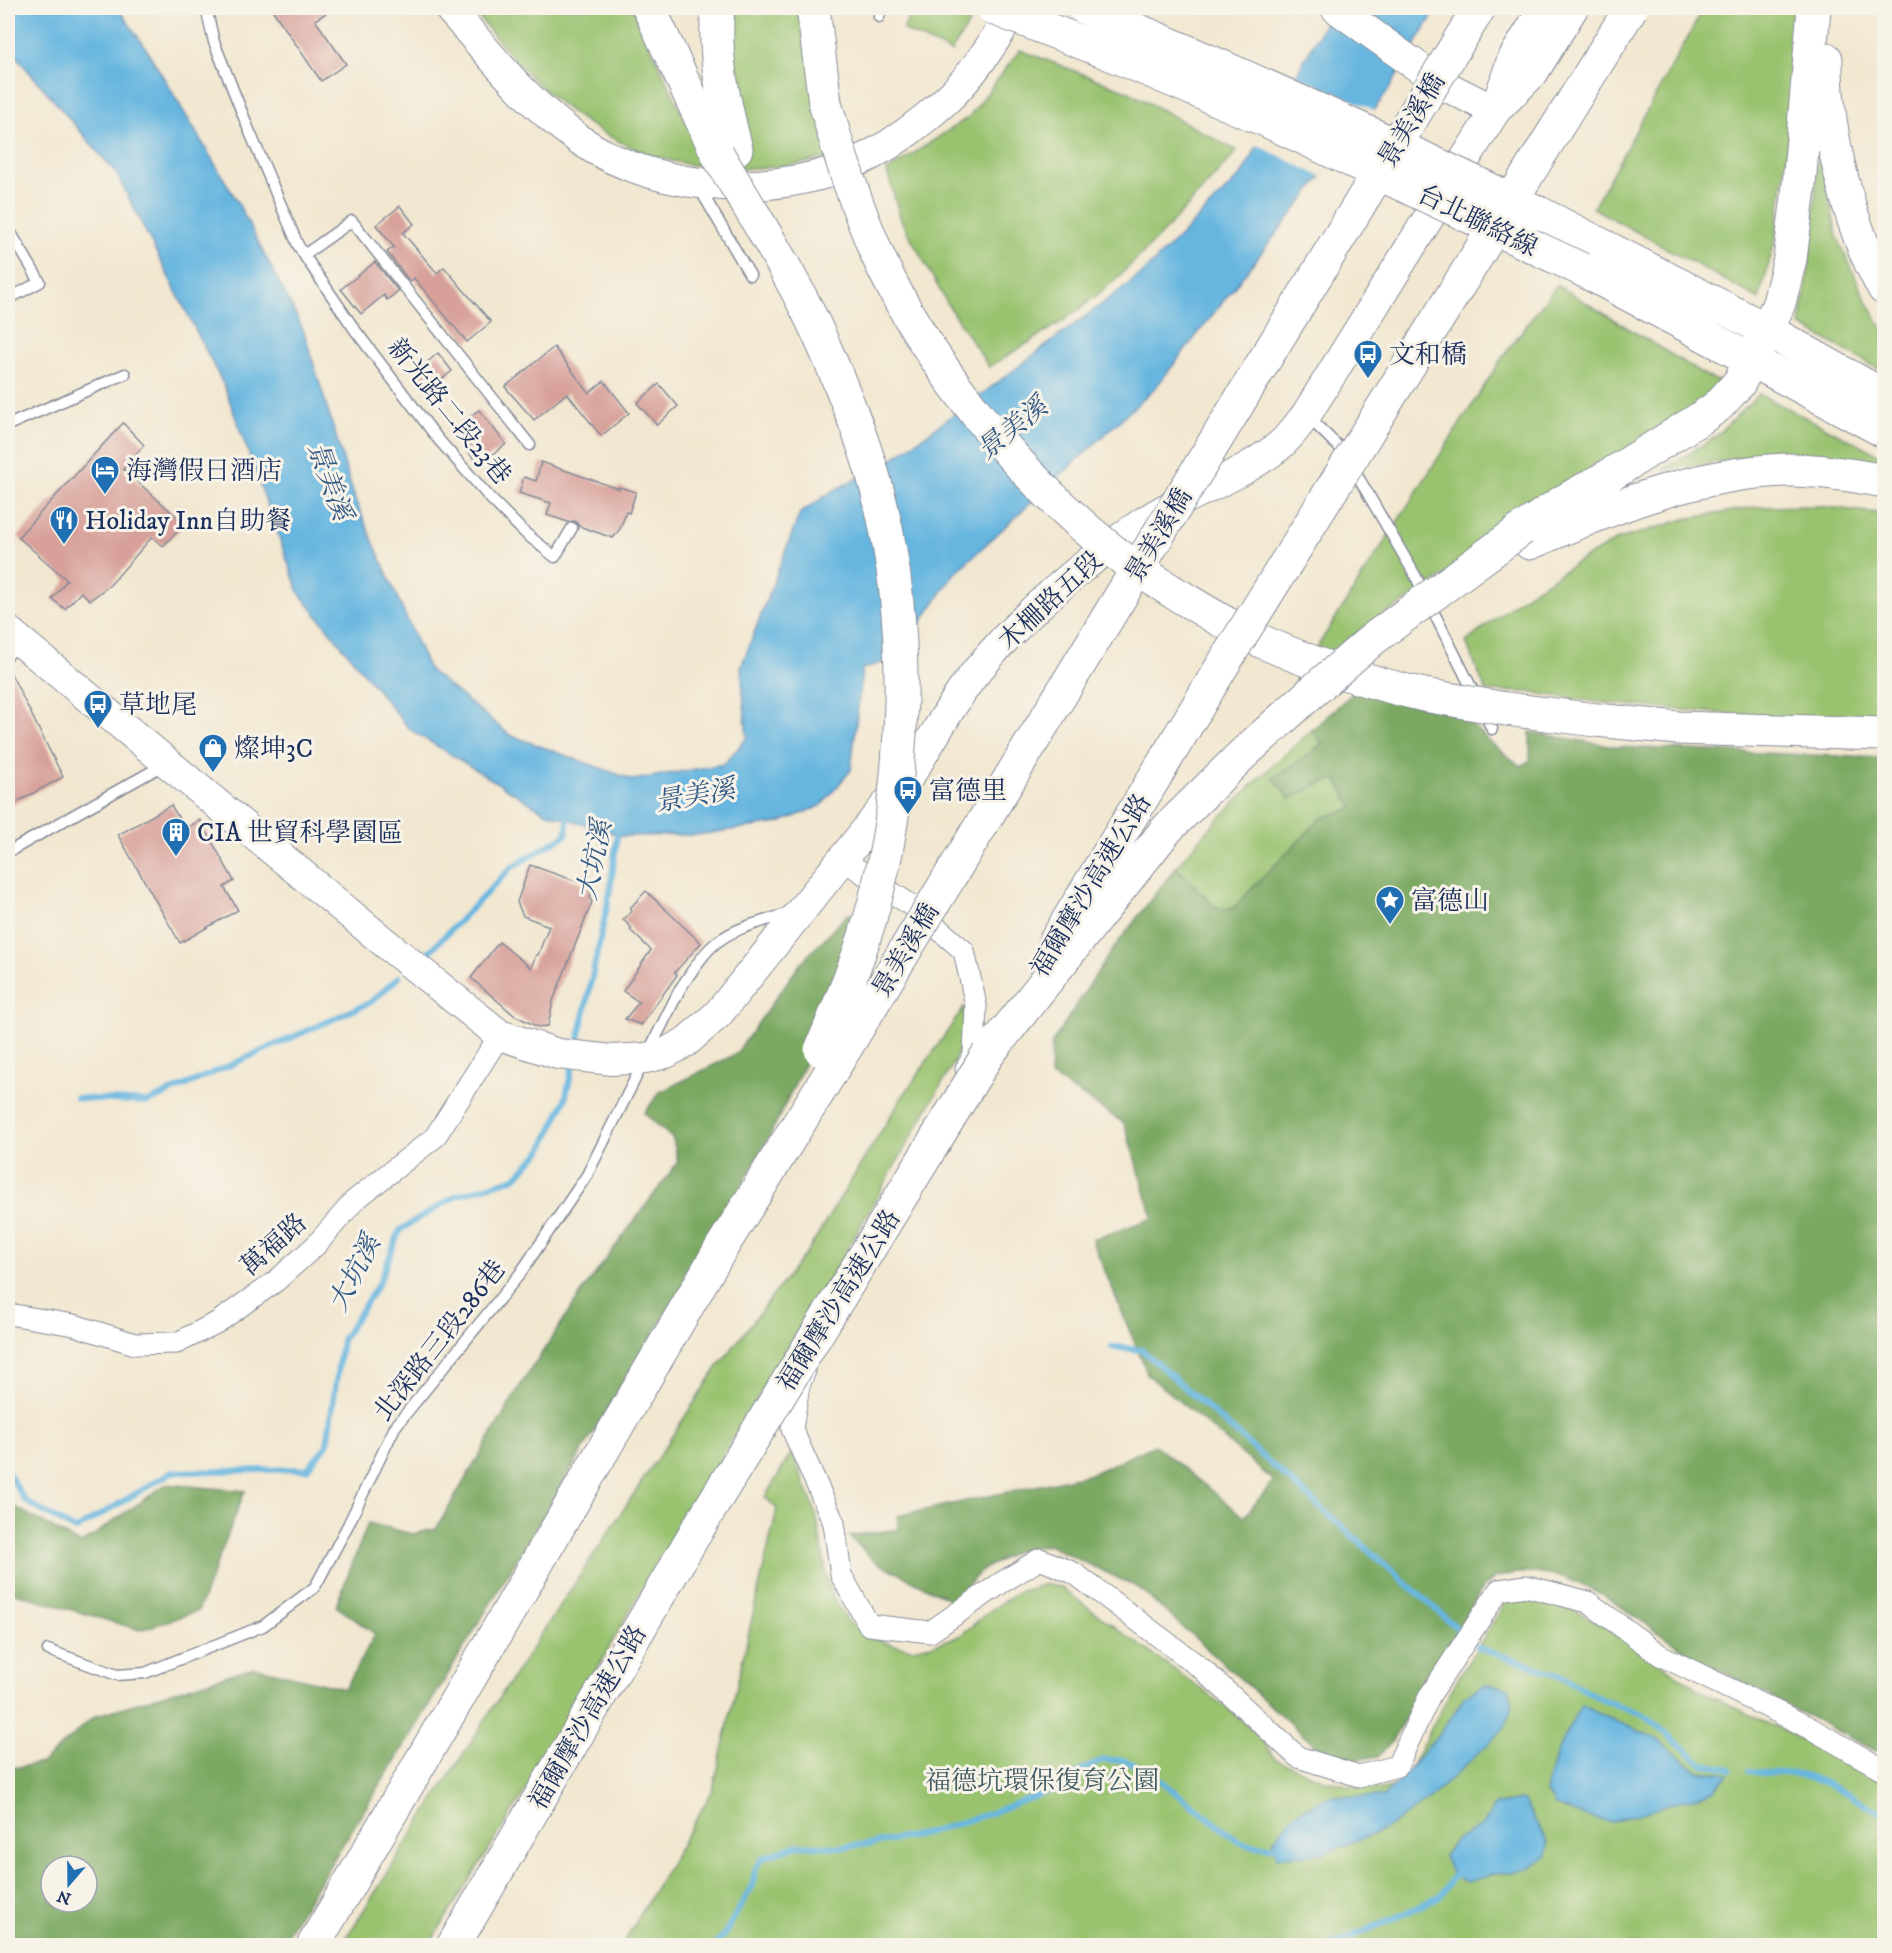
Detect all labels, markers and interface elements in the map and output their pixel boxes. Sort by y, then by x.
street label: 景美溪橋 [1371,68,1453,174]
street label: 台北聯絡線 [1412,178,1543,265]
street label: 新光路二段23巷 [380,332,518,492]
bus stop icon: 文和橋 [1352,338,1384,380]
place label: 文和橋 [1389,339,1467,372]
water label: 景美溪 [970,388,1057,467]
water label: 景美溪 [299,437,360,528]
hotel icon: 海灣假日酒店 [89,454,121,496]
place label: 海灣假日酒店 [126,455,282,488]
street label: 景美溪橋 [1118,483,1200,589]
restaurant icon: Holiday Inn自助餐 [48,504,80,546]
place label: Holiday Inn自助餐 [85,505,291,538]
street label: 木柵路五段 [992,545,1110,657]
bus stop icon: 草地尾 [82,688,114,730]
place label: 草地尾 [119,689,197,722]
shop icon: 燦坤3C [197,732,229,774]
place label: 燦坤3C [234,733,313,766]
water label: 景美溪 [652,772,741,820]
bus stop icon: 富德里 [892,774,924,816]
place label: 富德里 [929,775,1007,808]
street label: 福爾摩沙高速公路 [1024,788,1159,983]
water label: 大坑溪 [571,814,620,903]
building icon: CIA 世貿科學園區 [160,816,192,858]
place label: CIA 世貿科學園區 [197,817,403,850]
place icon: 富德山 [1374,884,1406,926]
place label: 富德山 [1411,885,1489,918]
street label: 景美溪橋 [865,898,947,1004]
street label: 福爾摩沙高速公路 [770,1204,908,1398]
street label: 萬福路 [234,1207,314,1283]
water label: 大坑溪 [321,1227,390,1317]
street label: 北深路三段286巷 [367,1254,513,1428]
street label: 福爾摩沙高速公路 [522,1619,655,1816]
park label: 福德坑環保復育公園 [925,1765,1159,1798]
north arrow [39,1854,99,1914]
text: N [55,1886,74,1909]

